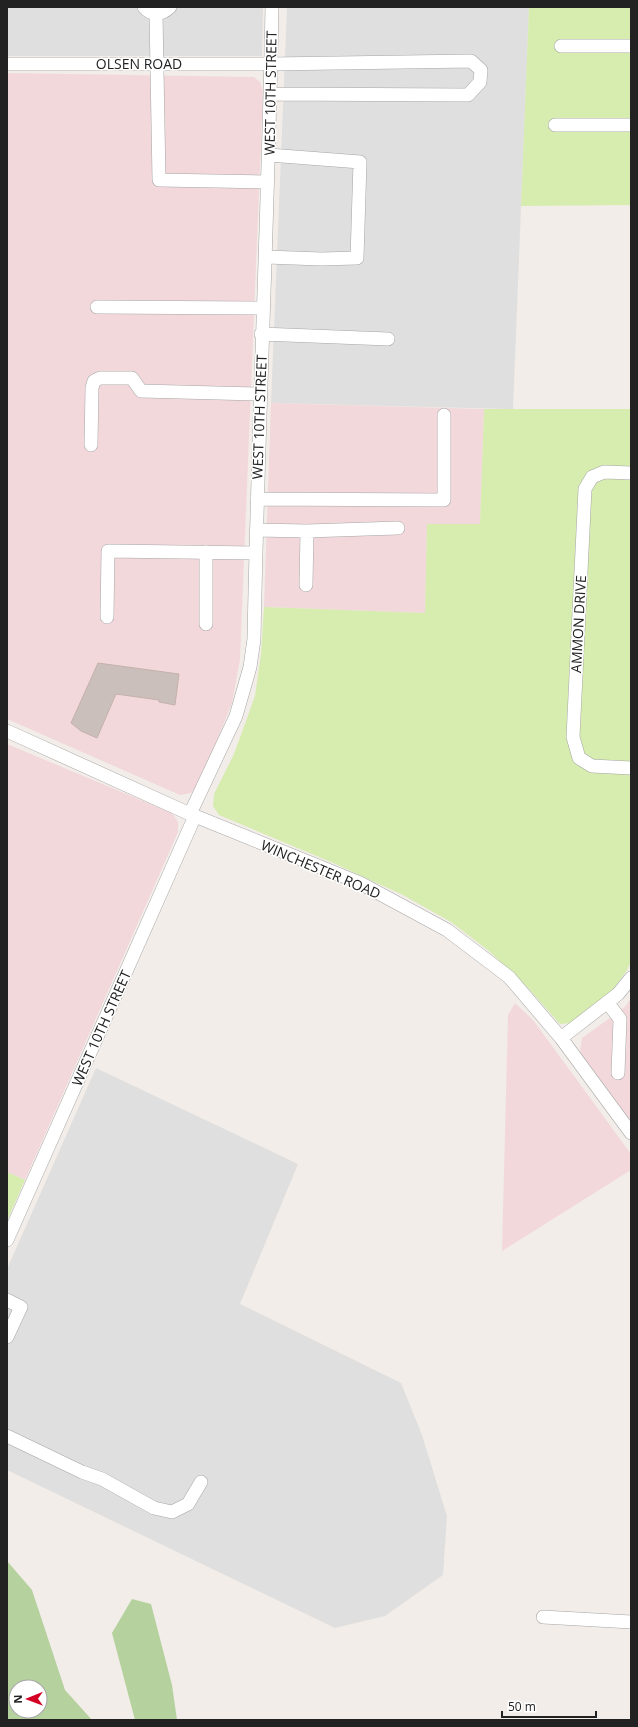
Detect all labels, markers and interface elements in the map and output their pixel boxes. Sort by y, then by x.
street label: WEST 10TH STREET [259,30,281,156]
street label: OLSEN ROAD [96,54,182,73]
street label: WEST 10TH STREET [247,354,271,480]
street label: AMMON DRIVE [566,575,590,673]
street label: WINCHESTER ROAD [258,835,384,903]
street label: WEST 10TH STREET [67,967,135,1089]
north arrow [8,1679,48,1719]
scale bar [502,1693,596,1719]
text: N [10,1695,25,1704]
text: 50 m [508,1698,536,1715]

